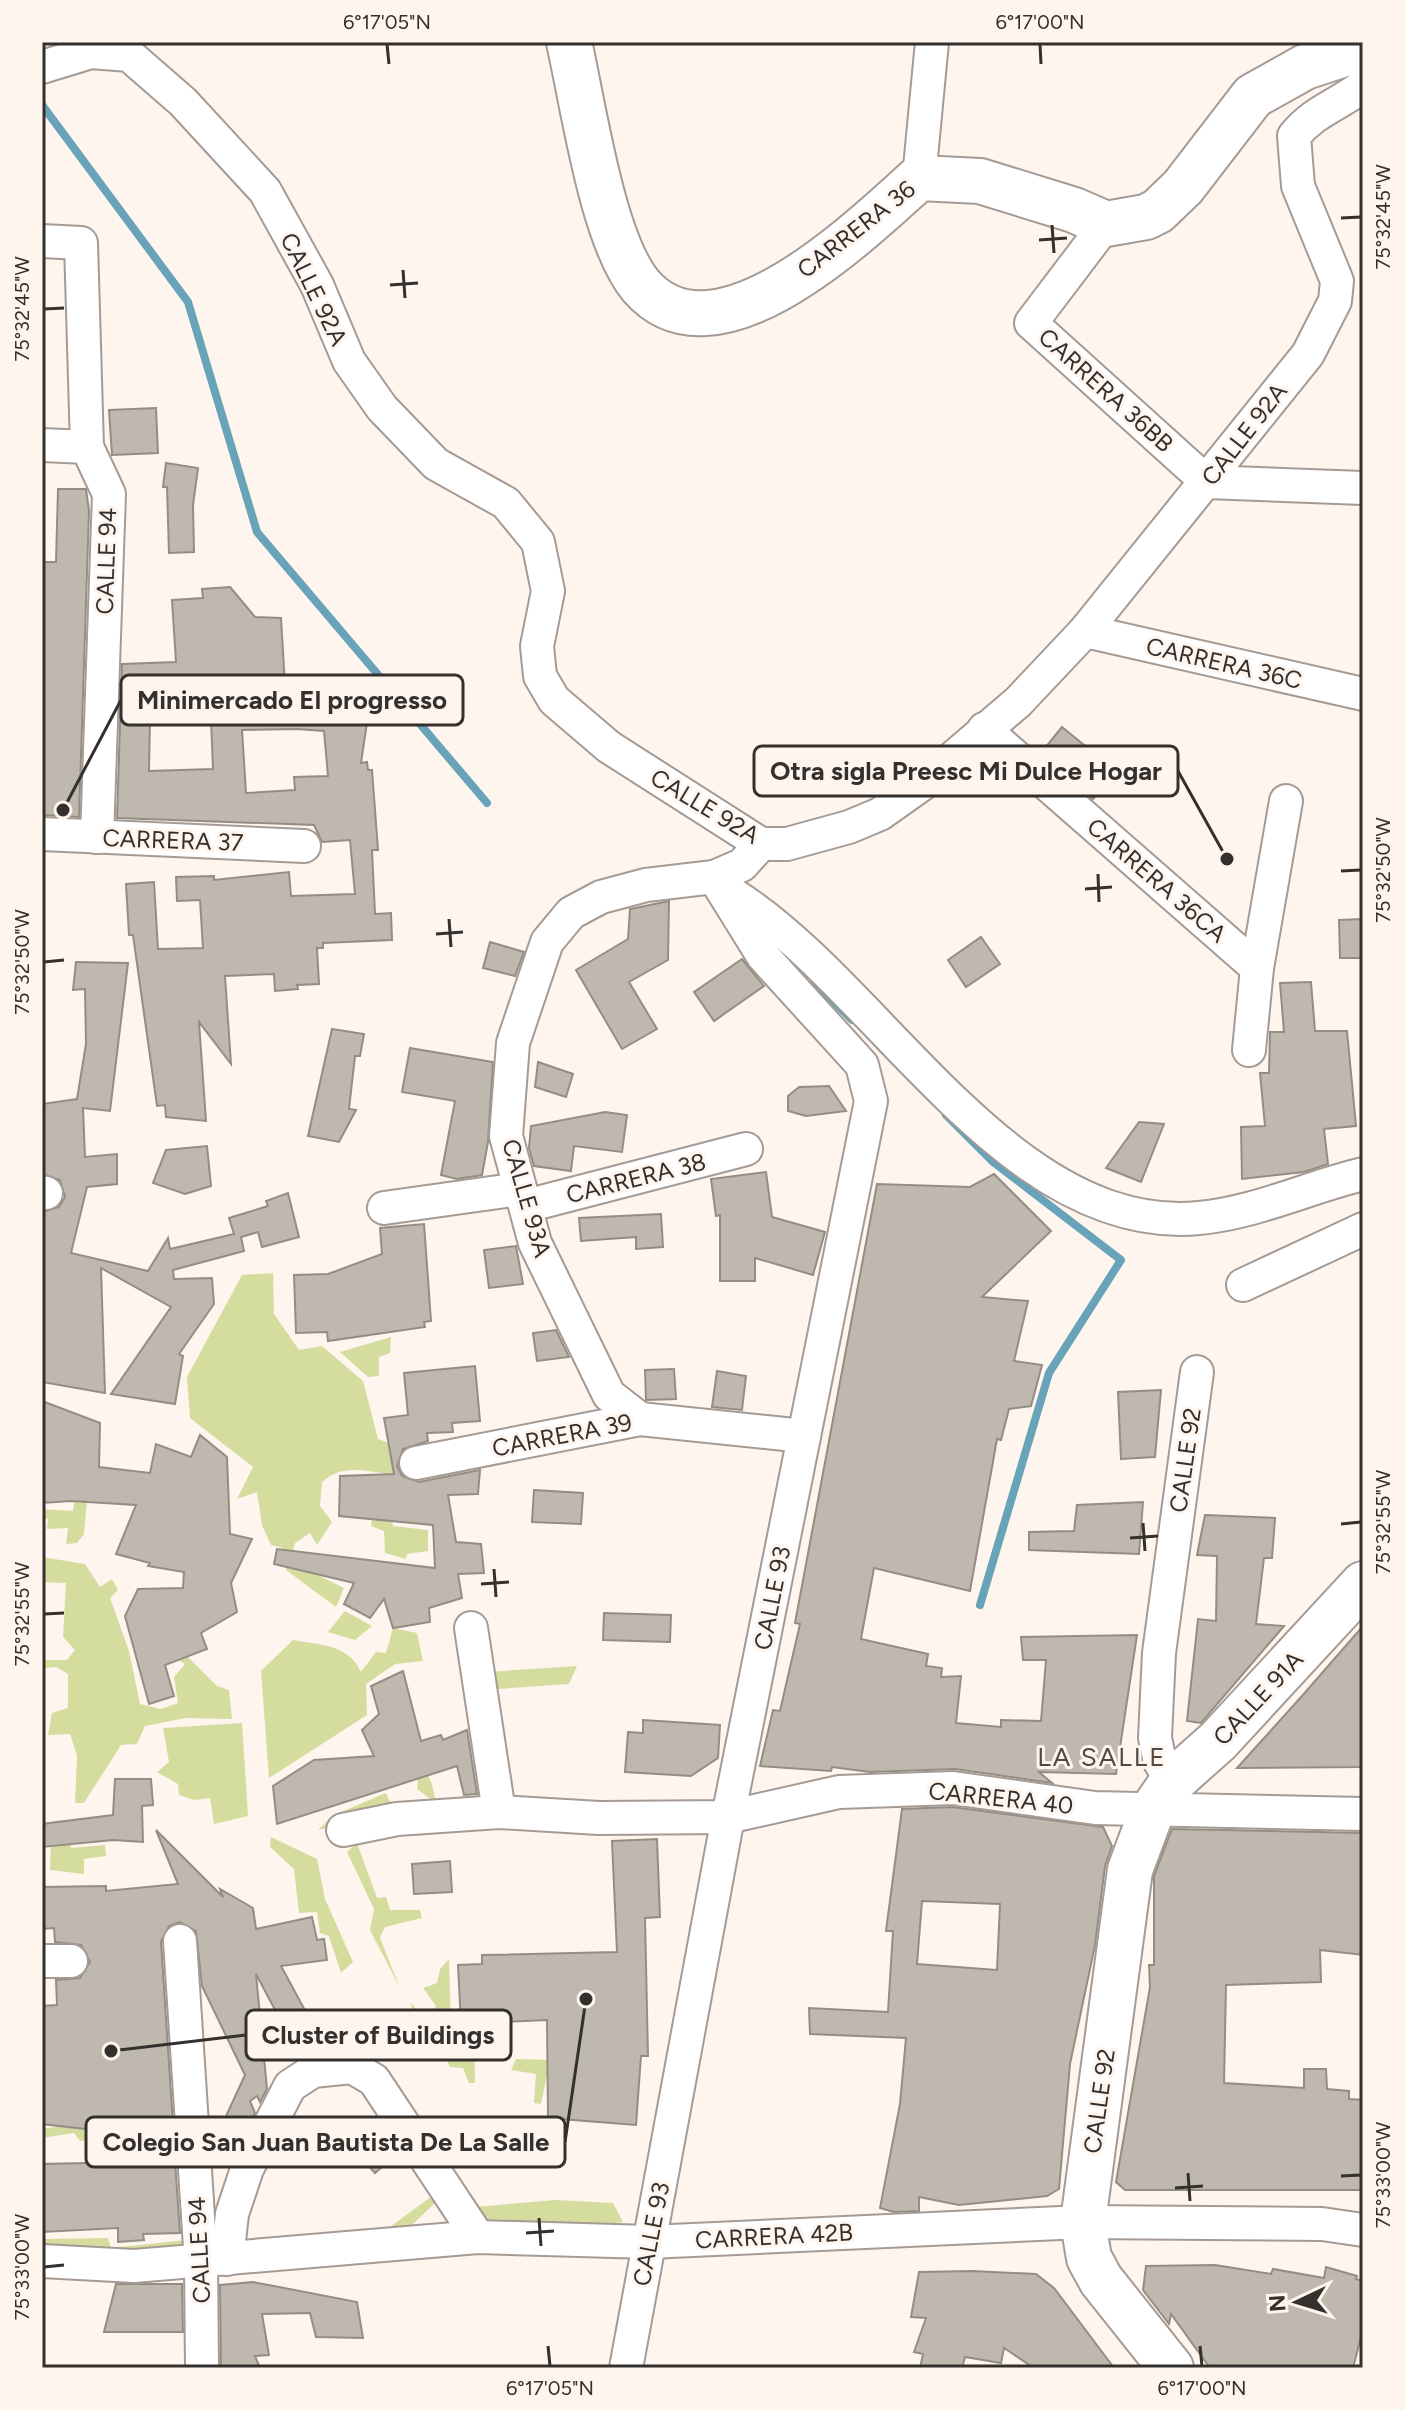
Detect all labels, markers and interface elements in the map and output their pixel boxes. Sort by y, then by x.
text: 6°17'05"N [343,10,431,34]
text: 6°17'00"N [995,10,1085,34]
text: 75°32'45"W [1371,164,1395,270]
street label: CARRERA 36 [791,174,921,284]
street label: CALLE 92A [274,228,354,351]
text: 75°32'45"W [10,256,34,362]
street label: CARRERA 36BB [1033,322,1179,458]
street label: CALLE 92A [1195,376,1293,491]
street label: CALLE 94 [90,507,122,615]
street label: CARRERA 36C [1143,631,1305,695]
callout: Minimercado El progresso [121,675,463,725]
text: Minimercado El progresso [137,684,447,716]
callout: Otra sigla Preesc Mi Dulce Hogar [754,746,1178,796]
text: Otra sigla Preesc Mi Dulce Hogar [770,755,1162,787]
street label: CALLE 92A [645,762,765,850]
street label: CARRERA 36CA [1081,812,1233,949]
text: 75°32'50"W [1371,817,1395,923]
street label: CARRERA 37 [102,823,244,857]
text: 75°32'50"W [10,909,34,1015]
street label: CALLE 93A [496,1136,558,1261]
street label: CARRERA 38 [563,1147,709,1209]
street label: CALLE 92 [1163,1406,1207,1514]
street label: CARRERA 39 [490,1407,634,1463]
text: 75°32'55"W [1371,1470,1395,1574]
street label: CALLE 93 [748,1544,796,1652]
text: 75°32'55"W [10,1562,34,1666]
street label: CALLE 91A [1207,1644,1309,1751]
district label: LA SALLE [1037,1741,1167,1773]
street label: CARRERA 40 [927,1776,1075,1820]
callout: Cluster of Buildings [246,2010,511,2060]
text: Cluster of Buildings [262,2019,495,2051]
street label: CALLE 92 [1077,2047,1121,2155]
callout: Colegio San Juan Bautista De La Salle [86,2117,565,2167]
text: 75°33'00"W [1371,2122,1395,2228]
text: Colegio San Juan Bautista De La Salle [103,2126,549,2158]
street label: CALLE 93 [627,2180,675,2288]
street label: CALLE 94 [182,2196,216,2304]
text: 75°33'00"W [10,2214,34,2320]
street label: CARRERA 42B [694,2217,854,2255]
north arrow [1257,2262,1337,2342]
text: N [1263,2294,1292,2313]
text: 6°17'05"N [506,2376,594,2400]
text: 6°17'00"N [1157,2376,1247,2400]

